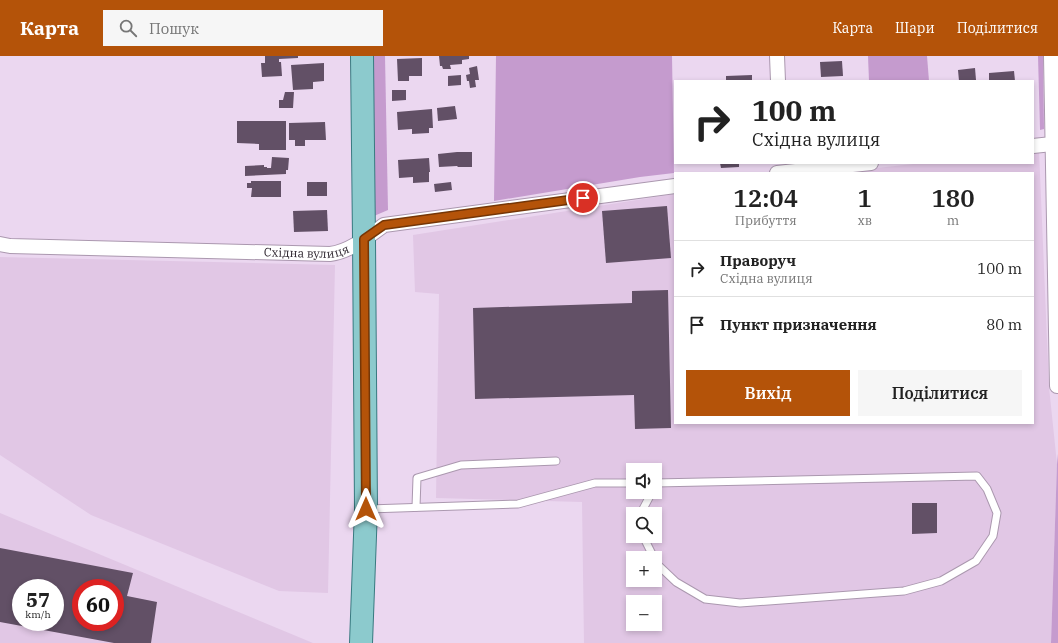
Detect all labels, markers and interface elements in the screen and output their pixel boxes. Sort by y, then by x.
search box [103,10,383,46]
text: Карта [20,16,79,40]
icon: search [117,17,139,39]
text: Пошук [149,19,199,38]
text: Карта [832,19,873,37]
text: Шари [895,19,935,37]
text: Поділитися [957,19,1038,37]
text: 100 m [752,92,836,129]
icon: right [686,96,738,148]
text: Східна вулиця [752,128,880,151]
pin [566,181,600,215]
text: 12:04 [733,182,798,214]
text: 1 [858,182,872,214]
text: 180 [931,182,975,214]
icon: arrive [572,187,594,209]
text: Прибуття [735,212,797,229]
text: хв [857,212,872,229]
text: m [947,212,959,229]
street label: Східна вулиця [264,241,351,261]
text: Праворуч [720,251,796,270]
icon: right [686,258,708,280]
text: 100 m [977,259,1022,278]
text: Східна вулиця [720,270,813,287]
icon: arrive [686,314,708,336]
text: Пункт призначення [720,315,877,334]
text: 80 m [986,315,1022,334]
button: Вихід [686,370,850,416]
button: Поділитися [858,370,1022,416]
map controls [626,463,662,631]
button: sound [626,463,662,499]
position arrow [345,488,387,530]
button: search [626,507,662,543]
button: + [626,551,662,587]
speed limit sign: 60 [72,579,124,631]
text: 57 [26,586,50,613]
button: − [626,595,662,631]
text: km/h [25,608,51,621]

